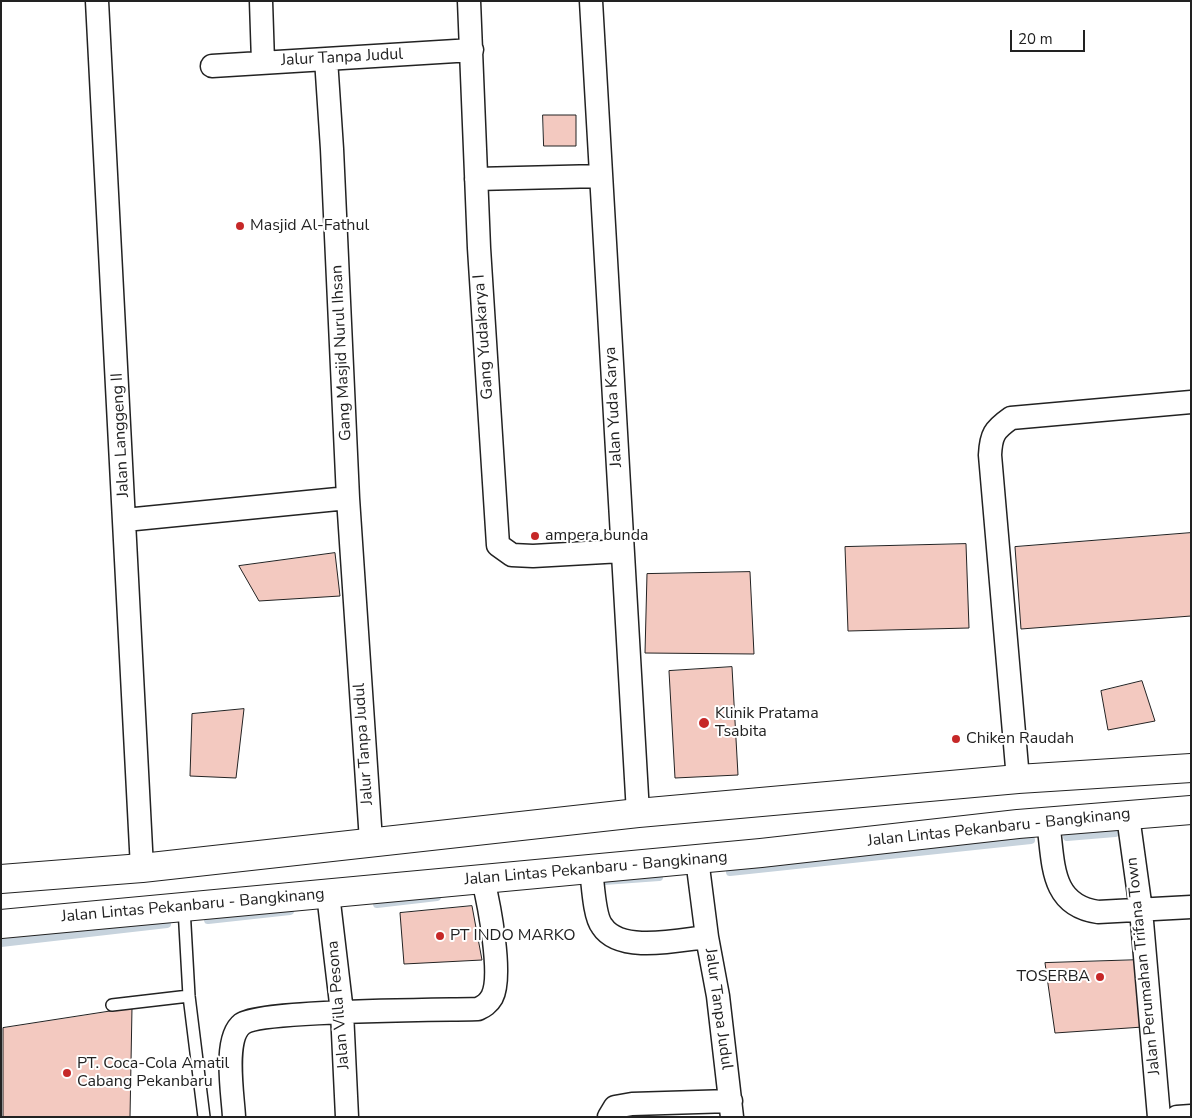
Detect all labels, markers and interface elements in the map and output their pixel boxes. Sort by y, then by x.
scale bar [1012,20,1087,52]
text: 20 m [1018,29,1053,49]
street label: Jalur Tanpa Judul [280,45,404,71]
place label: Masjid Al-Fathul [250,216,369,236]
marker: Masjid Al-Fathul [234,220,246,232]
street label: Gang Masjid Nurul Ihsan [328,264,356,442]
street label: Gang Yudakarya I [470,274,498,400]
street label: Jalan Yuda Karya [601,346,627,468]
street label: Jalan Langgeng II [108,372,134,498]
place label: ampera bunda [545,526,648,546]
marker: ampera bunda [529,530,541,542]
street label: Jalur Tanpa Judul [350,682,378,806]
place label: Klinik Pratama Tsabita [715,704,819,742]
marker: Klinik Pratama Tsabita [697,716,711,730]
place label: Chiken Raudah [966,729,1074,749]
marker: Chiken Raudah [950,733,962,745]
street label: Jalan Lintas Pekanbaru - Bangkinang [867,805,1131,851]
street label: Jalan Lintas Pekanbaru - Bangkinang [464,848,728,890]
street label: Jalan Perumahan Trifana Town [1123,856,1165,1076]
street label: Jalan Lintas Pekanbaru - Bangkinang [61,885,325,927]
place label: PT INDO MARKO [450,926,576,946]
marker: PT INDO MARKO [434,930,446,942]
street label: Jalan Villa Pesona [324,940,354,1070]
street label: Jalur Tanpa Judul [700,947,736,1071]
place label: TOSERBA [1017,967,1090,987]
marker: TOSERBA [1094,971,1106,983]
place label: PT. Coca-Cola Amatil Cabang Pekanbaru [77,1054,229,1092]
marker: PT. Coca-Cola Amatil Cabang Pekanbaru [61,1067,73,1079]

